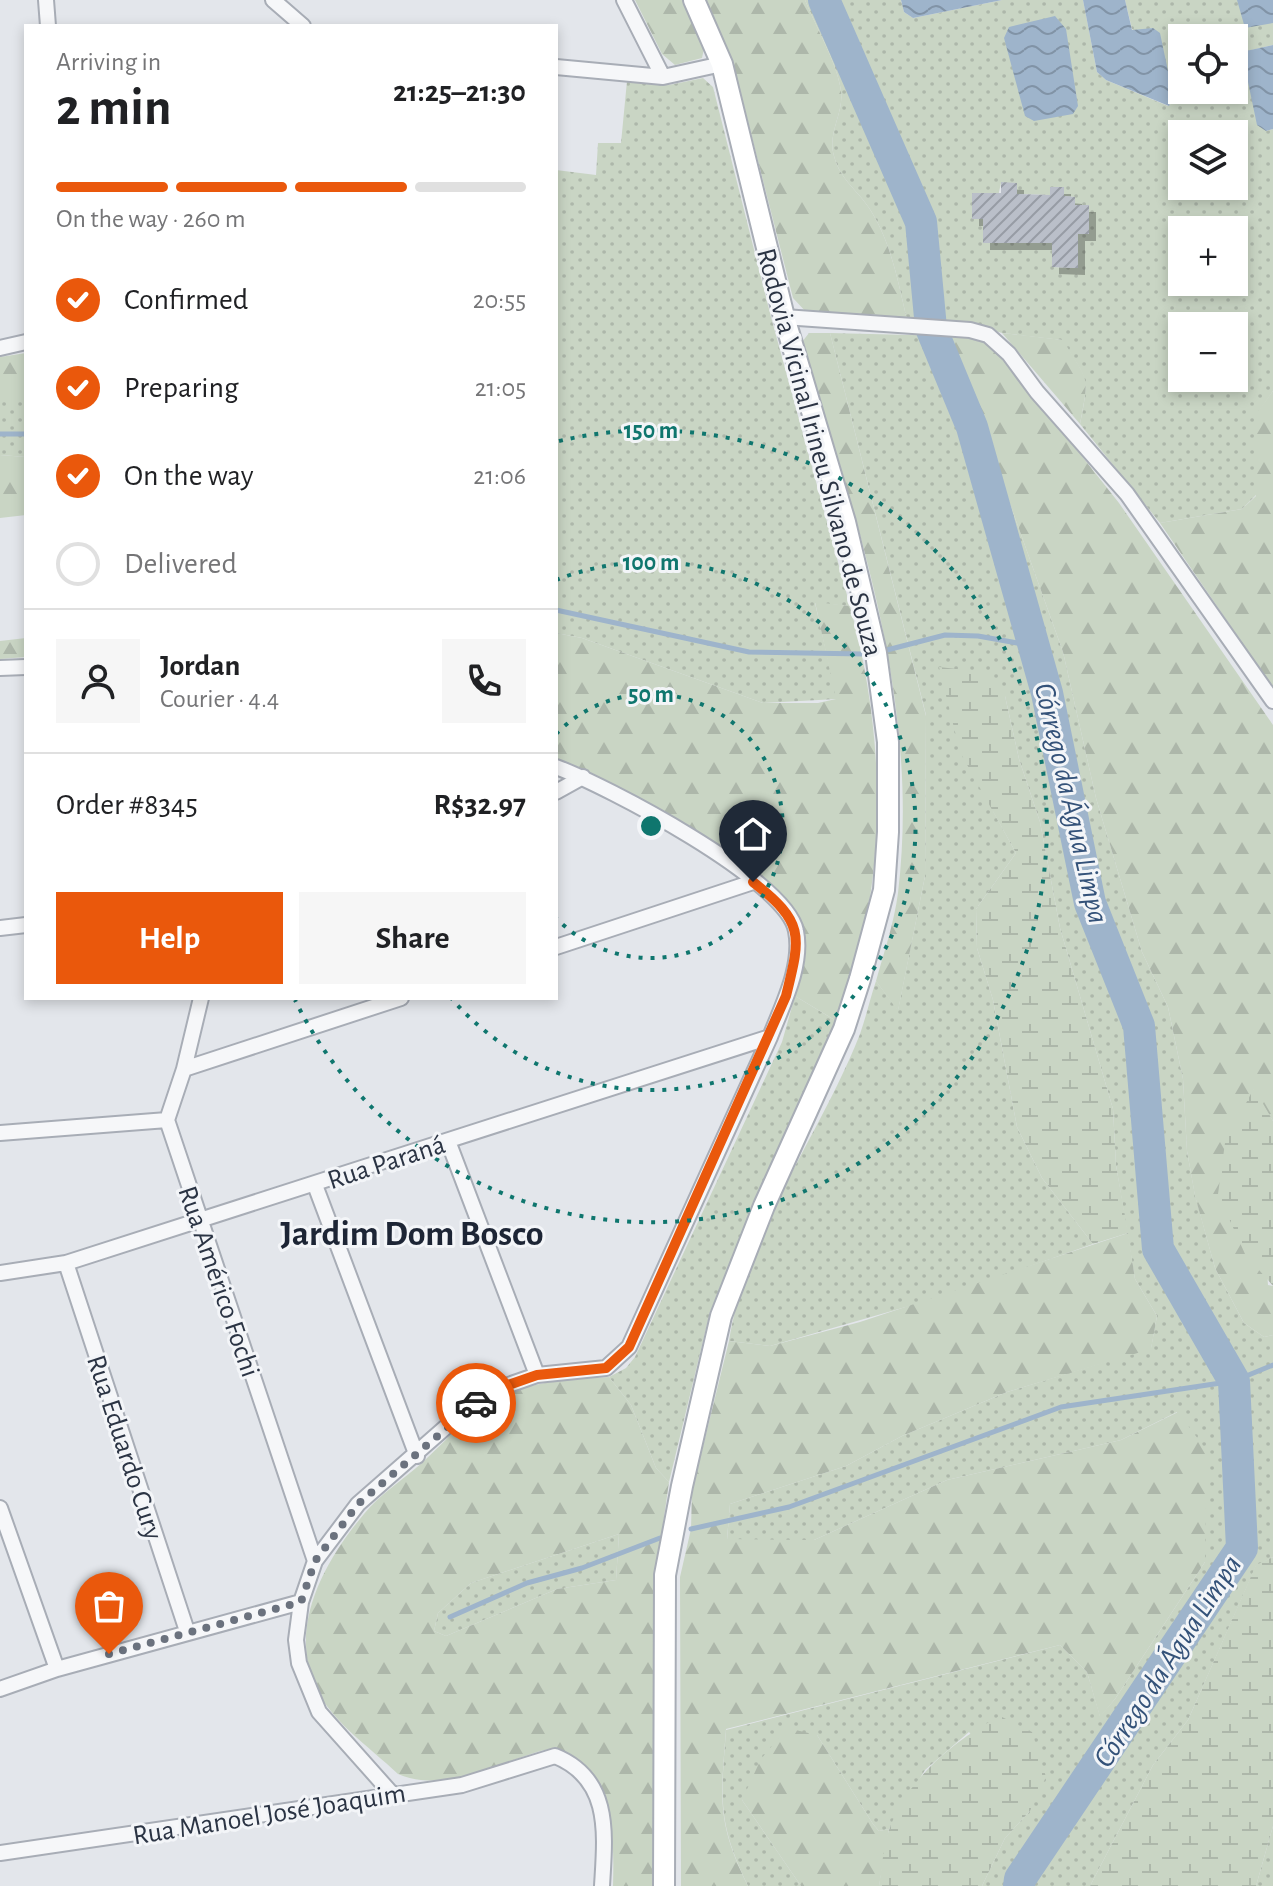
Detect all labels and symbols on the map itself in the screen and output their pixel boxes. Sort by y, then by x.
street label: Rodovia Vicinal Irineu Silvano de Souza [751,245,887,660]
text: 150 m [624,419,678,443]
text: 100 m [623,551,679,575]
water label: Córrego da Água Limpa [1029,680,1115,926]
text: 50 m [628,683,674,707]
pin [719,800,787,882]
centre of rings [637,812,665,840]
street label: Rua Paraná [324,1131,449,1195]
street label: Rua Américo Fochi [172,1183,264,1381]
district label: Jardim Dom Bosco [280,1216,544,1252]
street label: Rua Eduardo Cury [81,1352,167,1543]
courier [436,1363,516,1443]
water label: Córrego da Água Limpa [1087,1549,1247,1773]
pin [75,1572,143,1654]
street label: Rua Manoel José Joaquim [131,1780,408,1850]

